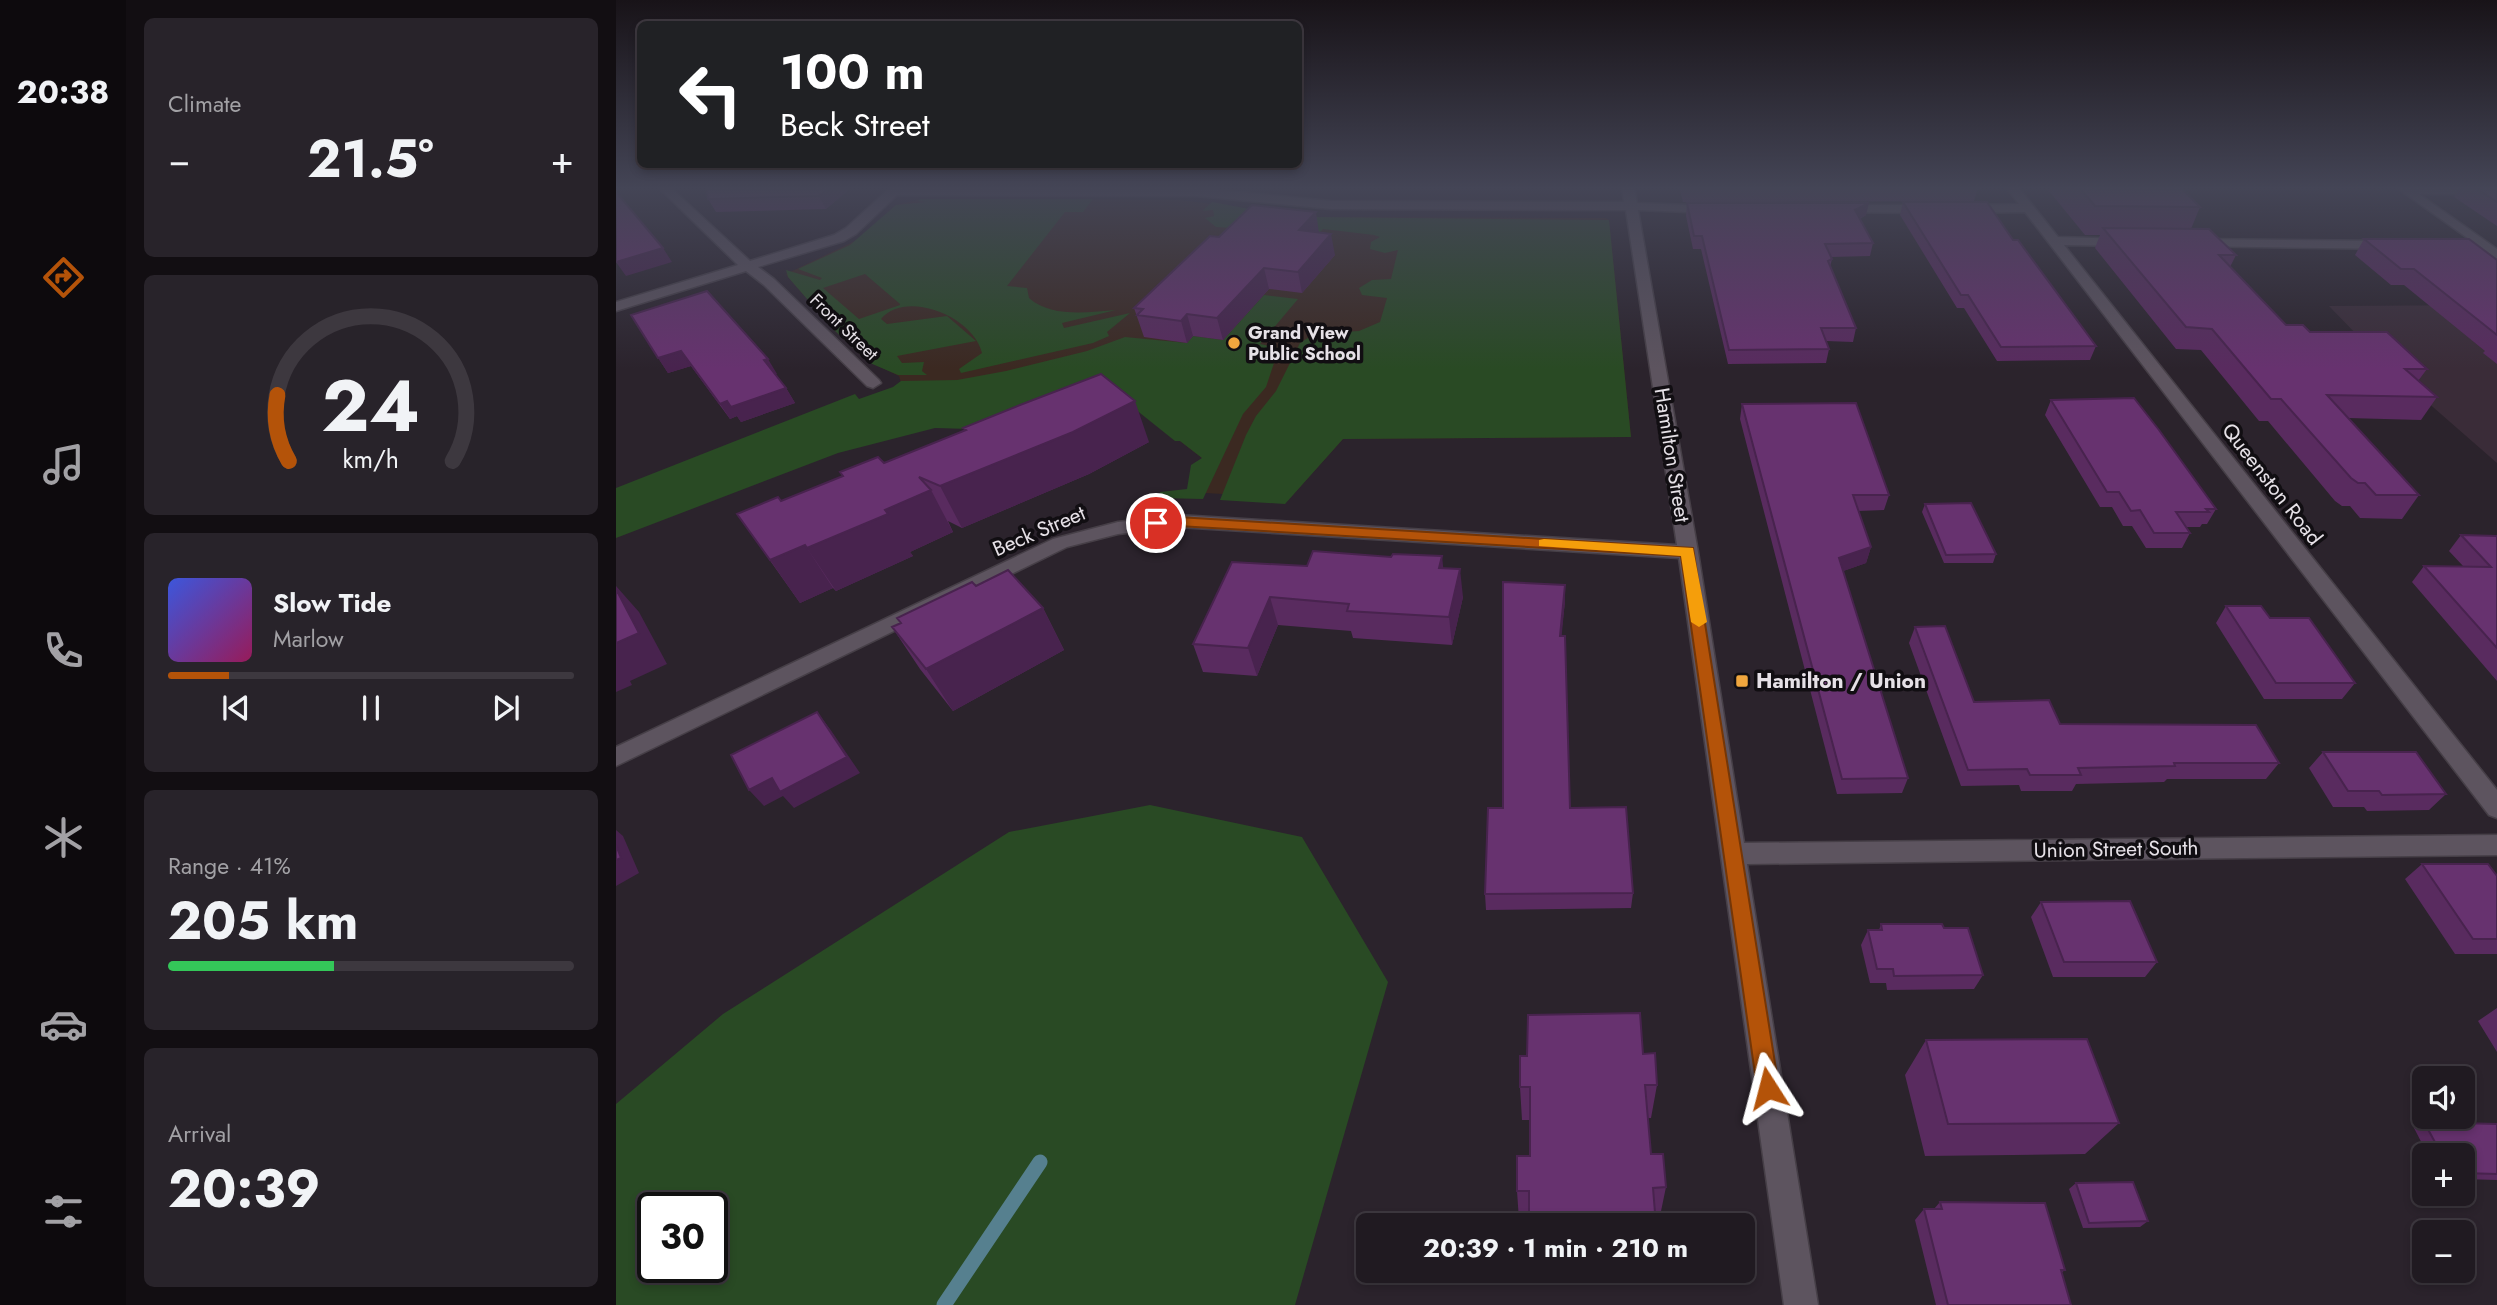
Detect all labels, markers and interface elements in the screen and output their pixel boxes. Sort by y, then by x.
text: 100 m [780,37,925,107]
icon: left [665,49,756,140]
text: 20:38 [17,69,109,115]
text: Climate [168,87,241,121]
text: Beck Street [780,102,930,148]
text: 21.5° [307,121,434,197]
text: − [168,132,190,187]
text: + [551,132,574,187]
icon: directions [39,253,88,302]
street label: Front Street [804,288,885,367]
place label: Grand View Public School [1248,320,1361,367]
marker: Grand View Public School [1226,335,1242,351]
text: 24 [322,354,420,459]
street label: Hamilton Street [1647,386,1697,524]
street label: Queenston Road [2215,417,2329,551]
icon: music [39,440,88,489]
text: km/h [343,441,399,477]
pin [1126,493,1186,553]
street label: Beck Street [988,498,1090,564]
icon: arrive [1137,504,1175,542]
text: Slow Tide [273,584,392,622]
text: Marlow [273,622,344,656]
icon: phone [39,626,88,675]
place label: Hamilton / Union [1756,666,1926,696]
marker: Hamilton / Union [1734,673,1750,689]
icon: previous [217,689,255,727]
icon: pause [352,689,390,727]
icon: next [487,689,525,727]
icon: climate [39,813,88,862]
street label: Union Street South [2033,833,2199,865]
text: Range · 41% [168,849,291,883]
text: 205 km [168,883,358,959]
icon: car [39,1000,88,1049]
position arrow [1731,1051,1805,1125]
map controls [2412,1066,2475,1283]
button: sound [2412,1066,2475,1129]
text: Arrival [168,1117,231,1151]
button: + [2412,1143,2475,1206]
text: 20:39 [168,1151,320,1227]
icon: filters [39,1187,88,1236]
speed limit sign: 30 [637,1192,728,1283]
button: − [2412,1220,2475,1283]
text: 20:39 · 1 min · 210 m [1423,1229,1688,1267]

